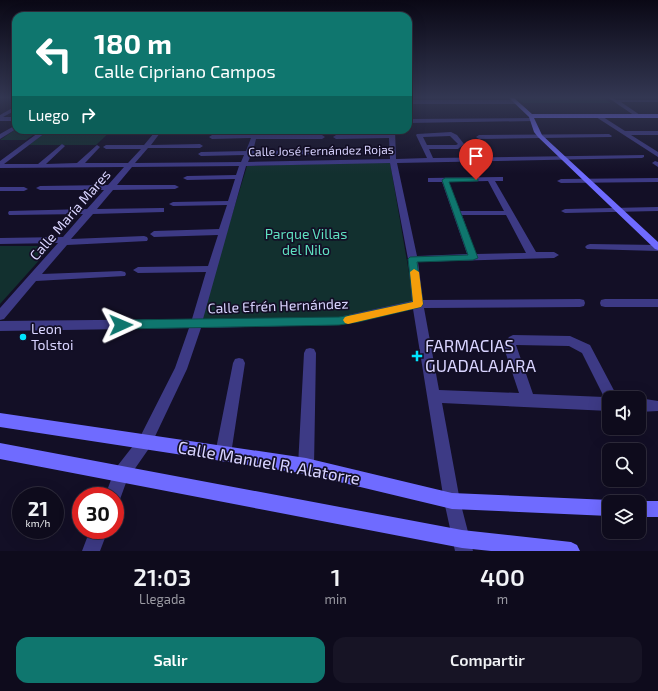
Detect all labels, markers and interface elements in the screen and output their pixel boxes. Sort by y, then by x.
text: 180 m [94,26,172,60]
icon: left [28,28,80,80]
text: Calle Cipriano Campos [94,60,276,82]
icon: right [77,104,99,126]
text: Luego [28,106,69,124]
pin [459,139,493,180]
street label: Calle José Fernández Rojas [248,142,394,159]
icon: arrive [465,145,487,167]
street label: Calle María Mares [26,166,114,263]
park label: Parque Villas del Nilo [265,225,347,258]
street label: Calle Efrén Hernández [207,295,349,316]
position arrow [100,304,142,346]
place label: Leon Tolstoi [31,320,74,353]
marker: Leon Tolstoi [18,332,28,342]
place label: FARMACIAS GUADALAJARA [425,335,536,375]
marker: FARMACIAS GUADALAJARA [412,351,422,361]
map controls [602,391,646,539]
button: sound [602,391,646,435]
street label: Calle Manuel R. Alatorre [176,436,362,488]
button: search [602,443,646,487]
speed limit sign: 30 [72,487,124,539]
button: layers [602,495,646,539]
text: 21 [28,496,48,520]
text: km/h [26,517,50,529]
text: 21:03 [133,562,191,591]
text: 1 [331,562,341,591]
text: 400 [480,562,525,591]
text: Llegada [139,591,186,607]
text: min [325,591,347,607]
text: m [497,591,508,607]
button: Salir [16,637,325,683]
button: Compartir [333,637,642,683]

